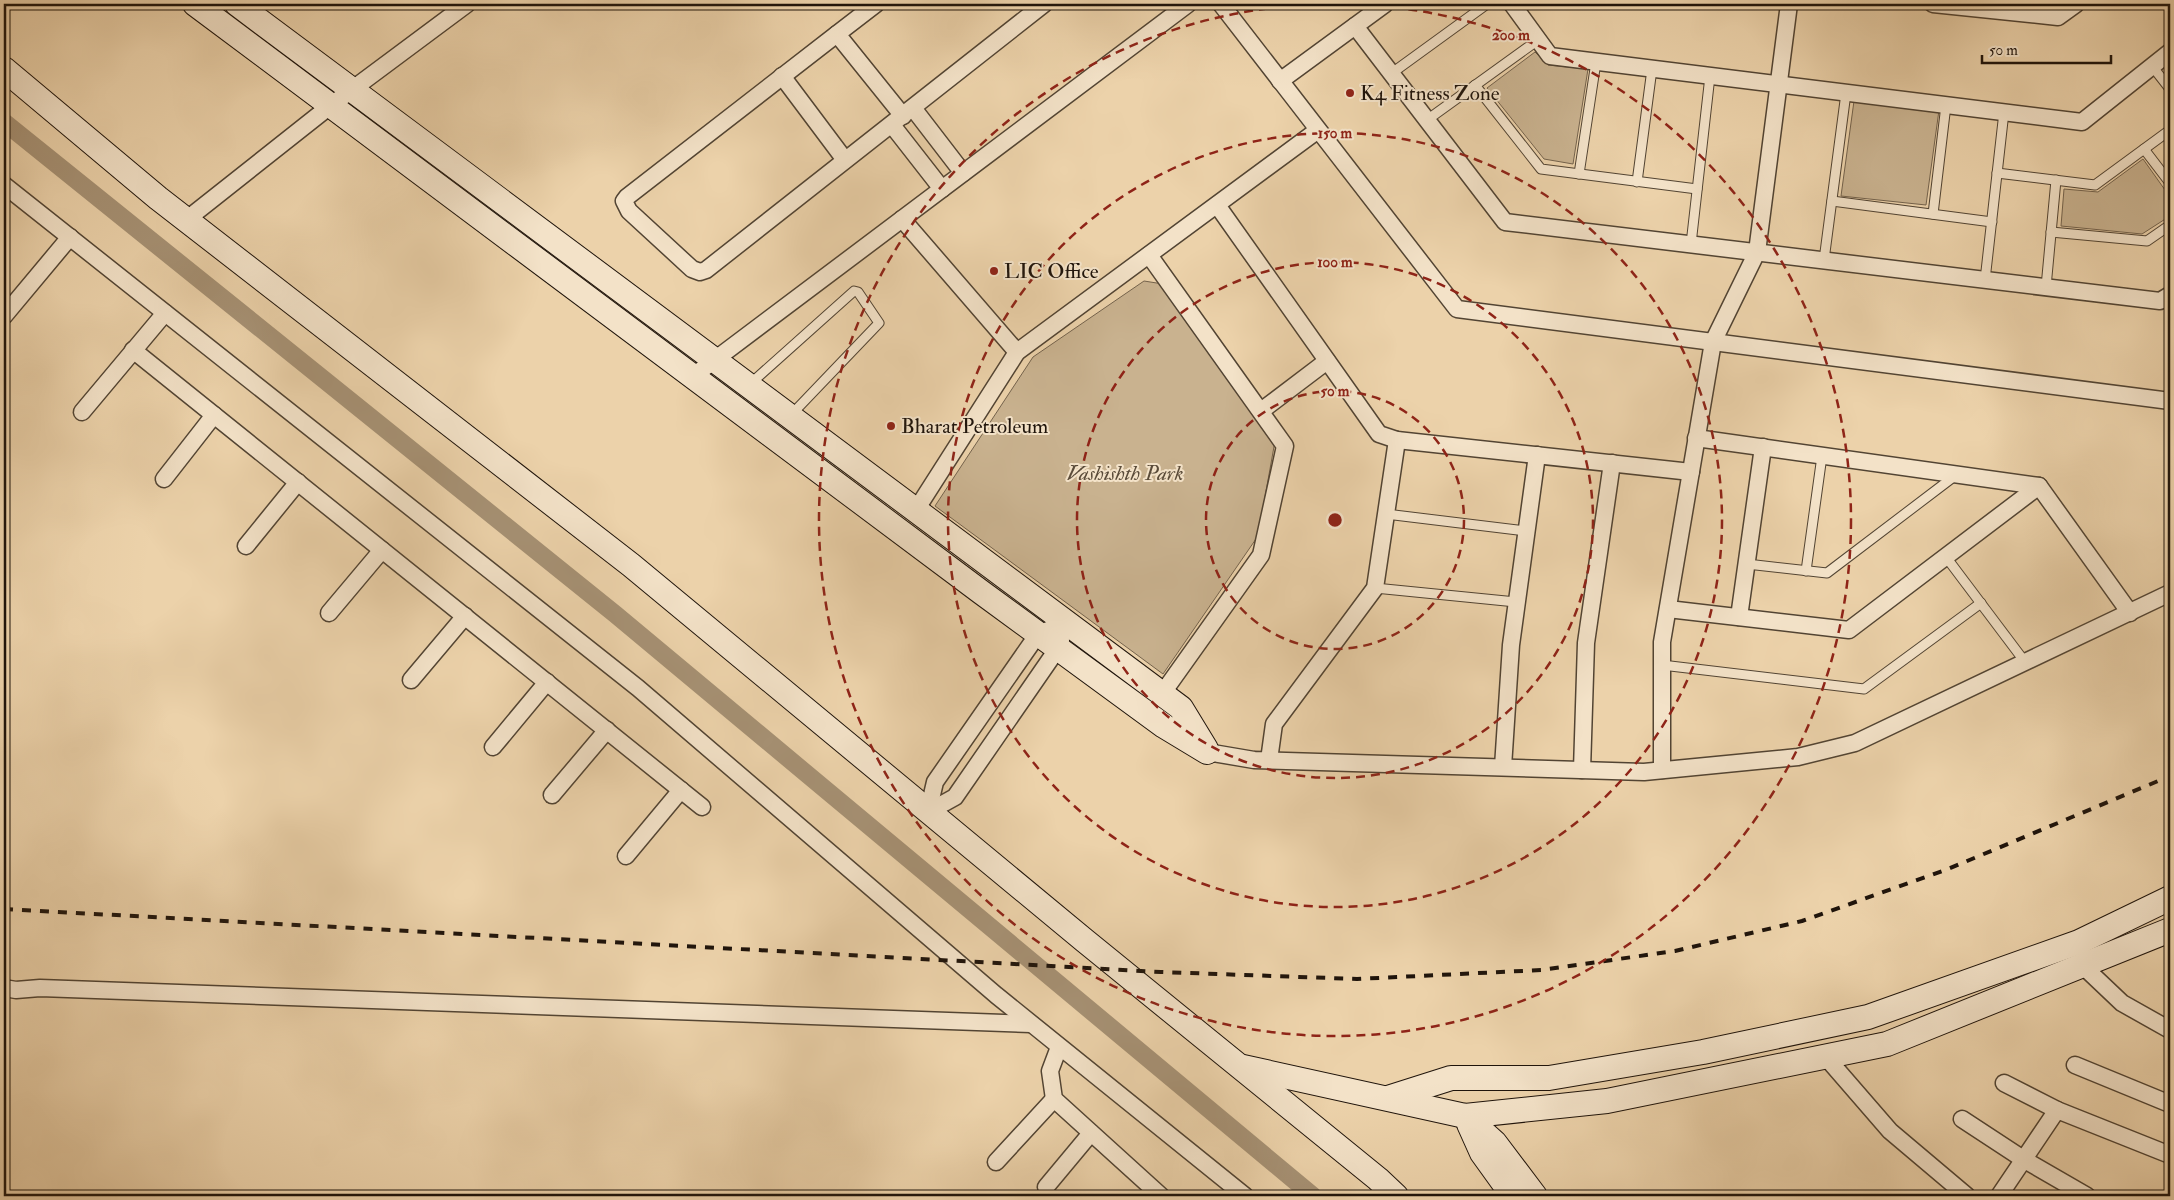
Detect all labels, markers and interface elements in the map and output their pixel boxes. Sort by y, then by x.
text: 200 m [1492,26,1530,45]
scale bar [1982,32,2110,64]
text: 50 m [1989,41,2018,60]
place label: K4 Fitness Zone [1360,80,1500,107]
marker: K4 Fitness Zone [1344,87,1356,99]
text: 150 m [1318,124,1352,143]
text: 100 m [1317,253,1353,272]
place label: LIC Office [1004,258,1099,285]
marker: LIC Office [988,265,1000,277]
text: 50 m [1321,382,1350,401]
place label: Bharat Petroleum [901,413,1048,440]
marker: Bharat Petroleum [885,420,897,432]
park label: Vashishth Park [1067,460,1183,487]
centre of rings [1326,511,1344,529]

